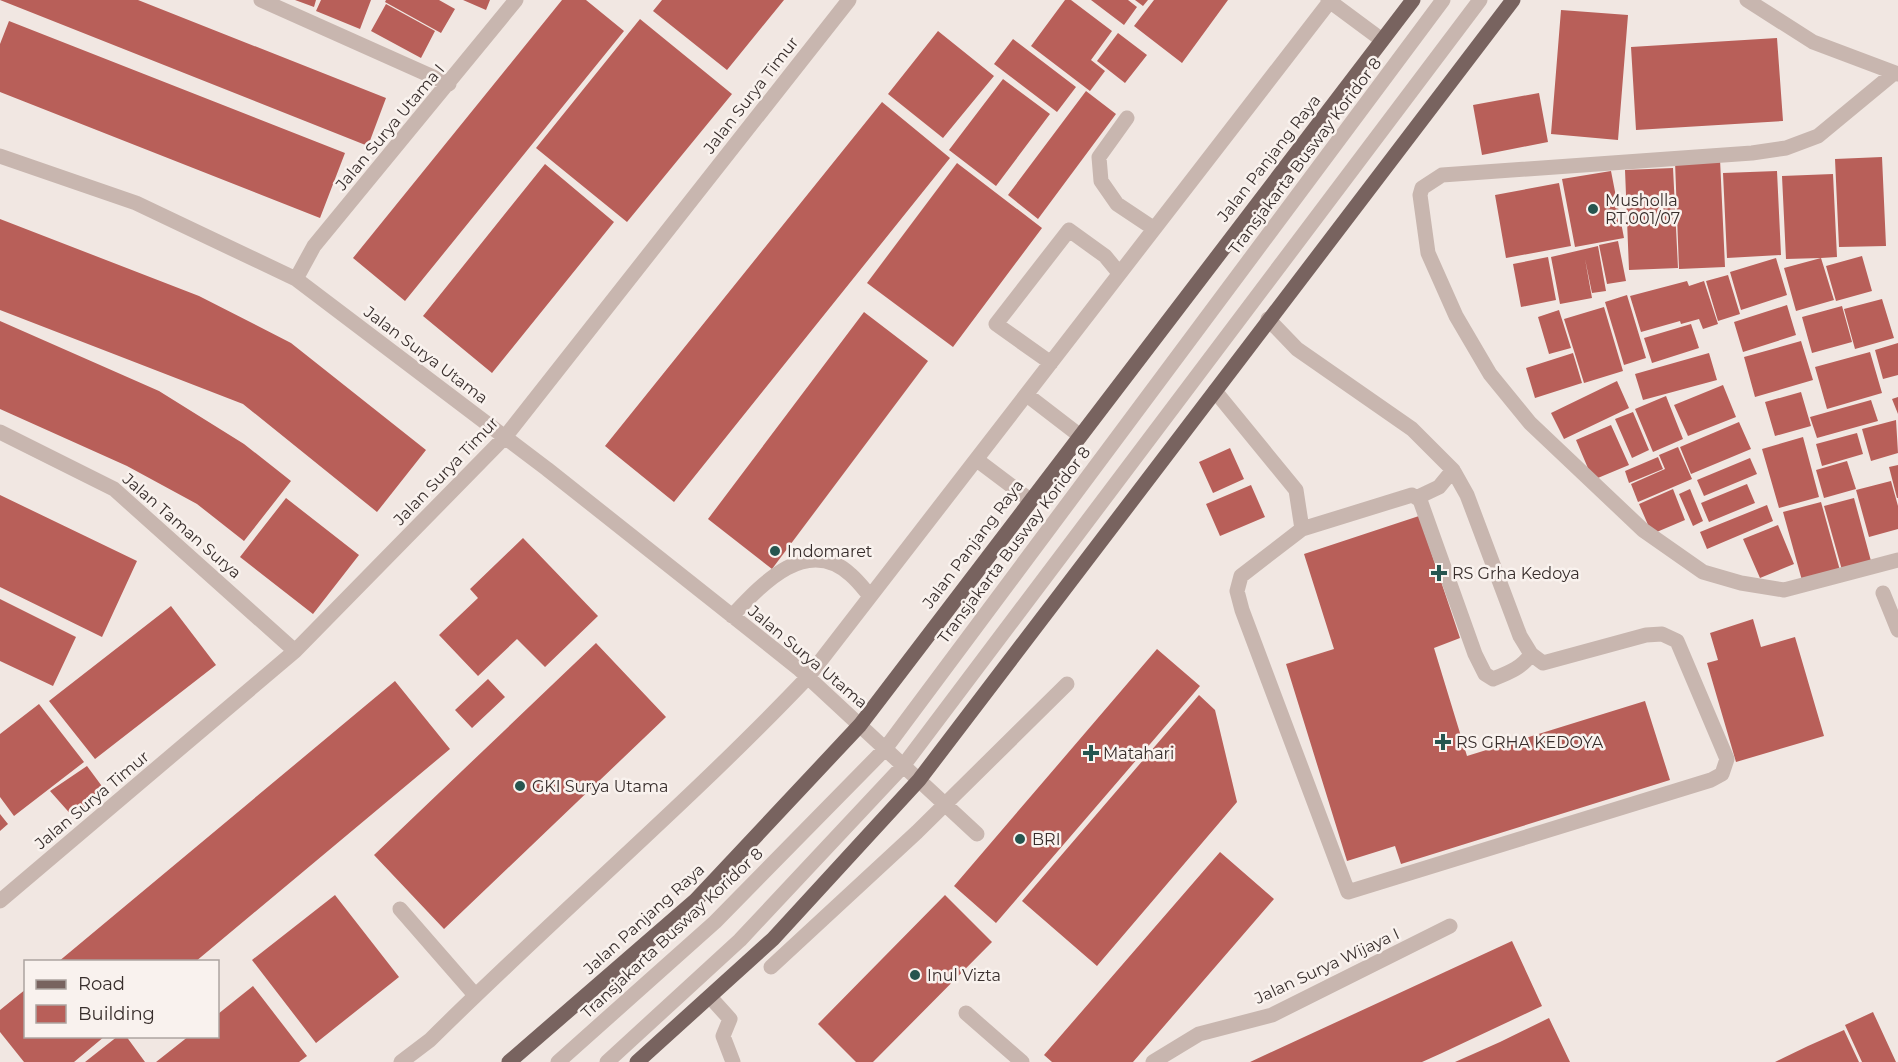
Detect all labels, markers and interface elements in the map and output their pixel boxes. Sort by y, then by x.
street label: Jalan Surya Timur [699,33,802,158]
street label: Transjakarta Busway Koridor 8 [1225,54,1385,258]
street label: Jalan Surya Utama I [331,60,448,195]
street label: Jalan Panjang Raya [1213,91,1324,226]
place label: Musholla RT.001/07 [1605,191,1680,228]
marker: Musholla RT.001/07 [1586,202,1600,216]
street label: Jalan Surya Utama [360,302,492,408]
street label: Jalan Surya Timur [389,413,502,530]
street label: Transjakarta Busway Koridor 8 [934,443,1094,647]
street label: Jalan Taman Surya [118,469,245,583]
street label: Jalan Panjang Raya [918,476,1028,613]
place label: Indomaret [787,542,873,561]
marker: Indomaret [768,544,782,558]
marker: RS Grha Kedoya [1430,564,1448,582]
place label: RS Grha Kedoya [1452,564,1580,583]
street label: Jalan Surya Utama [744,601,871,712]
marker: RS GRHA KEDOYA [1434,733,1452,751]
place label: RS GRHA KEDOYA [1456,733,1604,752]
place label: Matahari [1103,744,1174,763]
marker: Matahari [1084,746,1098,760]
street label: Jalan Surya Timur [30,747,153,854]
place label: GKI Surya Utama [532,777,668,796]
marker: GKI Surya Utama [513,779,527,793]
place label: BRI [1032,830,1060,849]
marker: BRI [1013,832,1027,846]
street label: Transjakarta Busway Koridor 8 [577,844,767,1022]
street label: Jalan Panjang Raya [579,860,708,979]
street label: Jalan Surya Wijaya I [1251,924,1402,1008]
legend [24,960,219,1038]
place label: Inul Vizta [927,966,1001,985]
marker: Inul Vizta [908,968,922,982]
text: Road [78,973,125,995]
text: Building [78,1003,155,1025]

